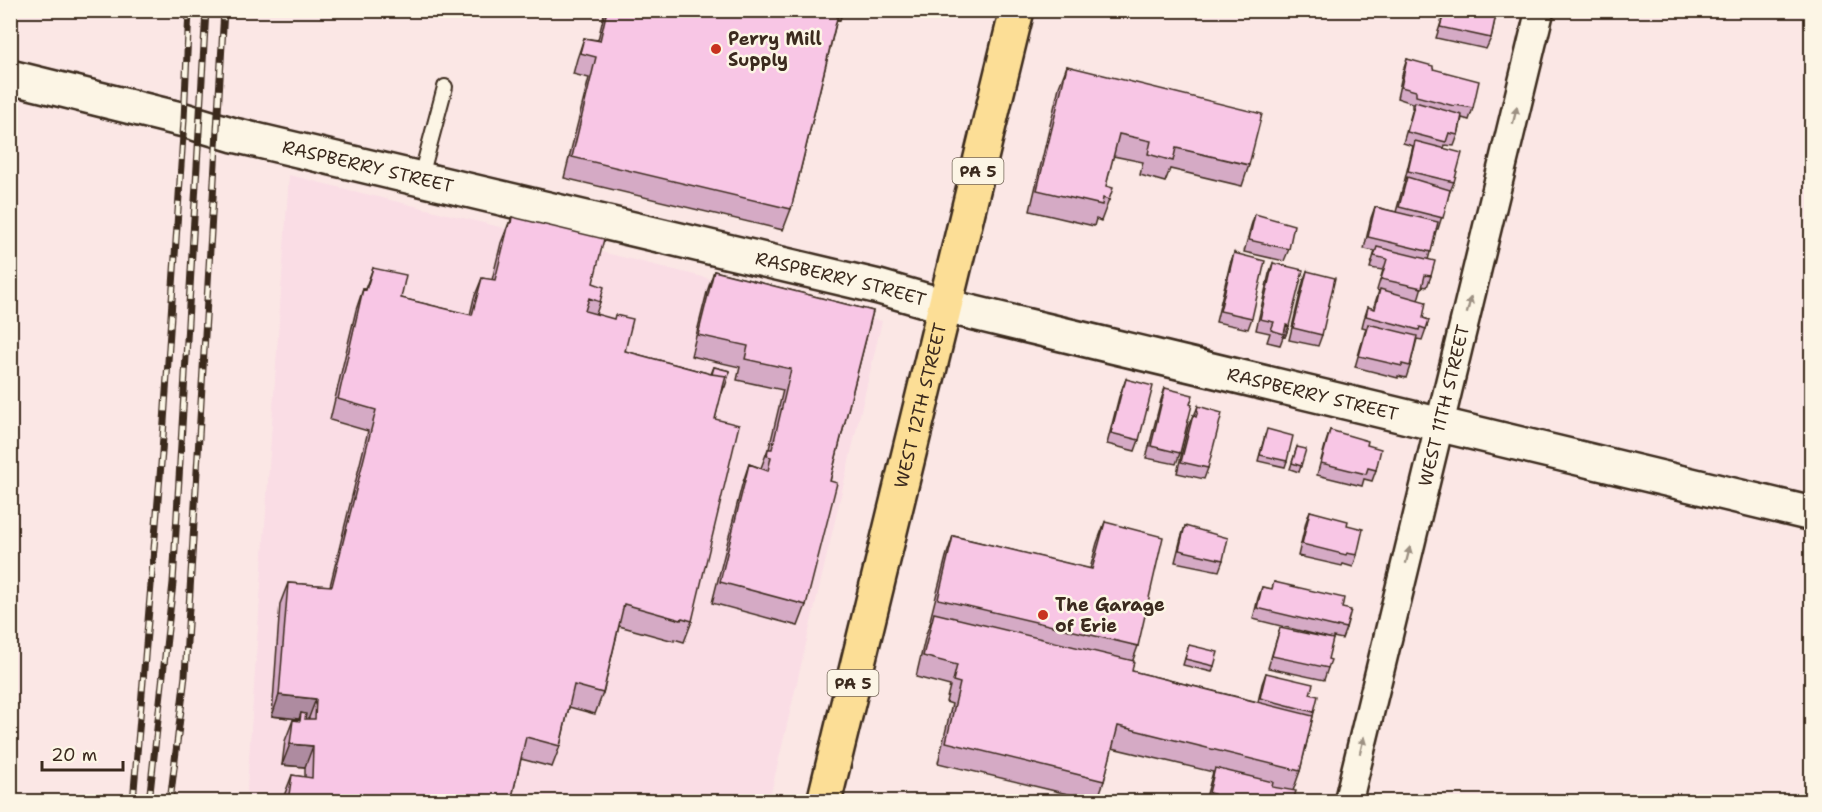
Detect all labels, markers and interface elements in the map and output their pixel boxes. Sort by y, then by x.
place label: Perry Mill Supply [728,27,822,72]
marker: Perry Mill Supply [709,42,723,56]
one-way arrow [1510,106,1520,124]
street label: RASPBERRY STREET [280,135,456,198]
road number: PA 5 [952,158,1004,184]
street label: RASPBERRY STREET [753,246,929,312]
one-way arrow [1465,295,1475,314]
street label: WEST 12TH STREET [889,320,952,491]
street label: WEST 11TH STREET [1413,322,1475,489]
street label: RASPBERRY STREET [1225,362,1401,426]
one-way arrow [1404,546,1414,564]
place label: The Garage of Erie [1055,593,1165,638]
marker: The Garage of Erie [1036,608,1050,622]
road number: PA 5 [828,670,878,696]
scale bar [42,734,123,772]
one-way arrow [1357,735,1367,754]
text: 20 m [51,743,97,767]

